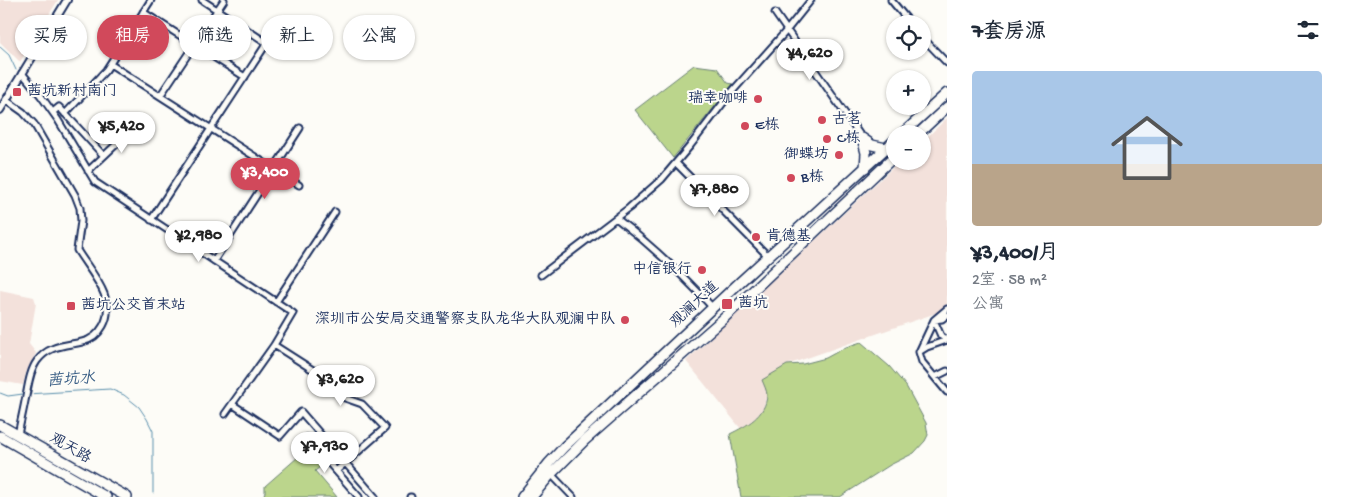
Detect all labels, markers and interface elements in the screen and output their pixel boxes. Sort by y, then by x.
chip: 买房 [15,15,87,60]
chip: 租房 [97,15,169,60]
chip: 筛选 [179,15,251,60]
chip: 新上 [261,15,333,60]
chip: 公寓 [343,15,415,60]
map controls [886,15,931,170]
button: locate [886,15,931,60]
icon: filters [1294,16,1322,44]
text: 7套房源 [972,21,1046,46]
pin: ¥4,620 [769,38,851,81]
text: ¥4,620 [787,45,833,64]
button: + [886,70,931,115]
place label: 茜坑新村南门 [27,82,117,101]
marker: 茜坑新村南门 [11,86,23,98]
place label: 瑞幸咖啡 [688,90,748,108]
marker: 瑞幸咖啡 [752,93,764,105]
icon: home [1102,103,1192,193]
place label: 古茗 [832,111,862,129]
pin: ¥5,420 [81,112,163,154]
marker: 古茗 [816,114,828,126]
place label: E栋 [755,116,779,135]
text: ¥5,420 [99,118,145,137]
marker: E栋 [739,120,751,132]
button: − [886,125,931,170]
place label: C栋 [837,129,860,148]
marker: C栋 [821,133,833,145]
place label: 御蝶坊 [784,146,829,164]
marker: 御蝶坊 [833,149,845,161]
pin: ¥3,400 [224,158,306,200]
text: ¥3,400 [242,164,288,183]
place label: B栋 [800,168,824,187]
marker: B栋 [785,172,797,184]
pin: ¥7,880 [674,174,756,217]
text: ¥7,880 [691,181,739,200]
pin: ¥2,980 [158,220,240,263]
text: ¥2,980 [176,227,222,246]
place label: 肯德基 [766,227,811,246]
marker: 肯德基 [750,231,762,243]
text: ¥3,400/月 [972,242,1059,267]
place label: 中信银行 [632,261,692,279]
marker: 中信银行 [696,264,708,276]
text: 2室 · 58 m² [972,272,1047,291]
street label: 观澜大道 [667,278,723,332]
place label: 茜坑 [738,294,768,313]
place label: 茜坑公交首末站 [81,296,186,315]
text: 公寓 [972,296,1004,315]
marker: 茜坑 [720,297,734,311]
marker: 茜坑公交首末站 [65,300,77,312]
place label: 深圳市公安局交通警察支队龙华大队观澜中队 [315,310,615,329]
marker: 深圳市公安局交通警察支队龙华大队观澜中队 [619,314,631,326]
pin: ¥3,620 [300,364,382,407]
water label: 茜坑水 [46,368,97,392]
text: ¥3,620 [318,371,364,390]
street label: 观天路 [46,430,94,468]
pin: ¥7,930 [284,432,366,474]
text: ¥7,930 [302,438,348,457]

